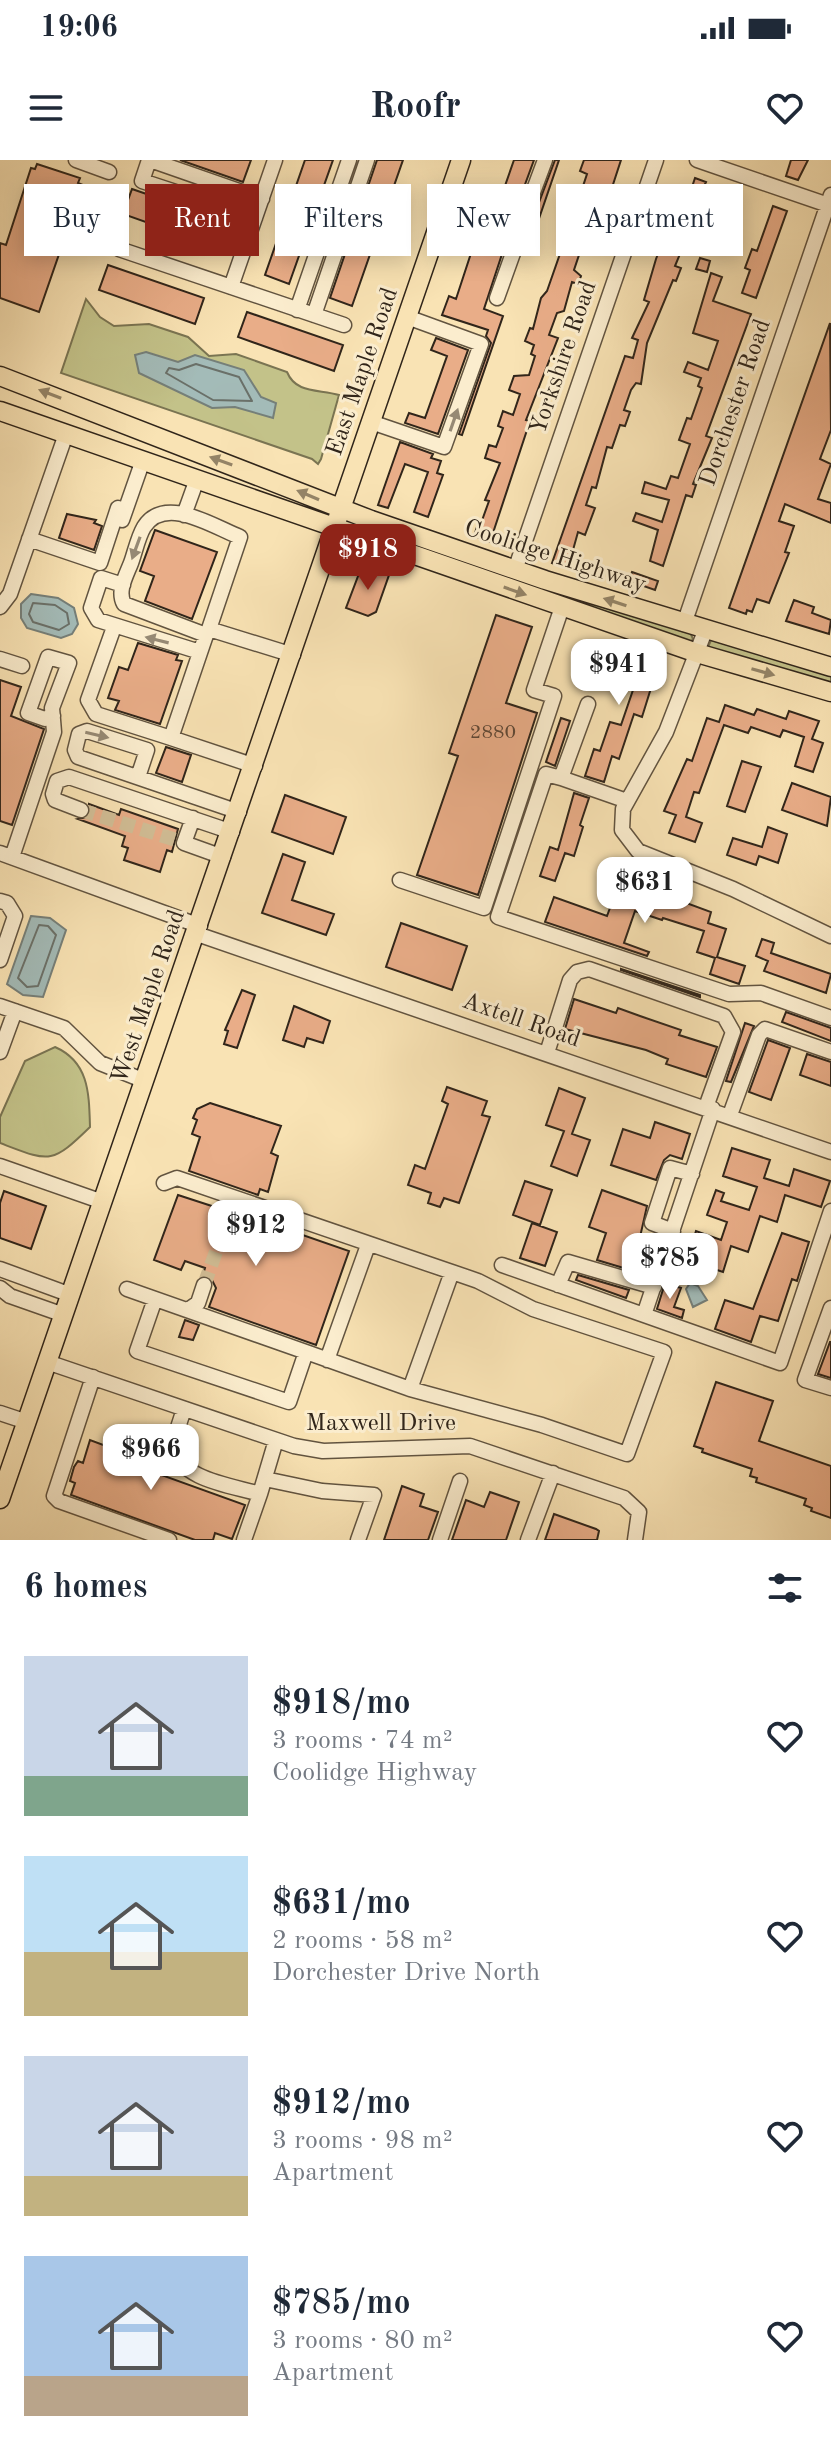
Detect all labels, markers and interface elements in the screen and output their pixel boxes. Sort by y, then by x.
text: 19:06 [40,13,118,43]
icon: menu [24,86,68,130]
icon: heart [763,86,807,130]
text: Roofr [370,90,461,126]
chip: Buy [24,184,129,256]
chip: Rent [145,184,259,256]
chip: Filters [275,184,411,256]
chip: New [427,184,540,256]
chip: Apartment [556,184,743,256]
street label: Yorkshire Road [526,278,602,438]
street label: East Maple Road [323,285,403,459]
street label: Dorchester Road [696,316,776,490]
one-way arrow [38,387,62,400]
one-way arrow [448,408,460,432]
one-way arrow [209,454,233,467]
one-way arrow [296,488,320,501]
street label: Coolidge Highway [461,516,649,598]
pin: $918 [321,524,415,592]
one-way arrow [129,537,142,561]
text: $918 [338,537,398,563]
one-way arrow [504,586,528,598]
one-way arrow [603,595,627,607]
one-way arrow [144,633,169,645]
pin: $941 [572,639,666,707]
text: $941 [589,652,649,678]
one-way arrow [751,666,775,679]
house number: 2880 [470,723,516,743]
one-way arrow [85,729,110,742]
pin: $631 [598,857,692,925]
text: $631 [615,870,675,896]
street label: West Maple Road [108,907,190,1087]
street label: Axtell Road [459,990,583,1052]
pin: $912 [209,1200,303,1268]
text: $912 [226,1213,286,1239]
pin: $785 [623,1233,717,1301]
text: $785 [640,1246,700,1272]
street label: Maxwell Drive [306,1412,456,1436]
pin: $966 [104,1424,198,1492]
text: $966 [121,1437,181,1463]
icon: filters [763,1566,807,1610]
text: 6 homes [24,1571,147,1605]
text: $918/mo [272,1687,411,1721]
icon: home [88,1688,184,1784]
icon: heart [763,1714,807,1758]
text: 3 rooms · 74 m² [272,1728,453,1754]
text: Coolidge Highway [272,1760,477,1786]
text: $631/mo [272,1887,411,1921]
icon: home [88,1888,184,1984]
icon: heart [763,1914,807,1958]
text: 2 rooms · 58 m² [272,1928,453,1954]
text: Dorchester Drive North [272,1960,540,1986]
text: $912/mo [272,2087,411,2121]
icon: home [88,2088,184,2184]
icon: heart [763,2114,807,2158]
text: 3 rooms · 98 m² [272,2128,453,2154]
text: Apartment [272,2160,394,2186]
text: $785/mo [272,2287,411,2321]
icon: home [88,2288,184,2384]
icon: heart [763,2314,807,2358]
text: 3 rooms · 80 m² [272,2328,453,2354]
text: Apartment [272,2360,394,2386]

